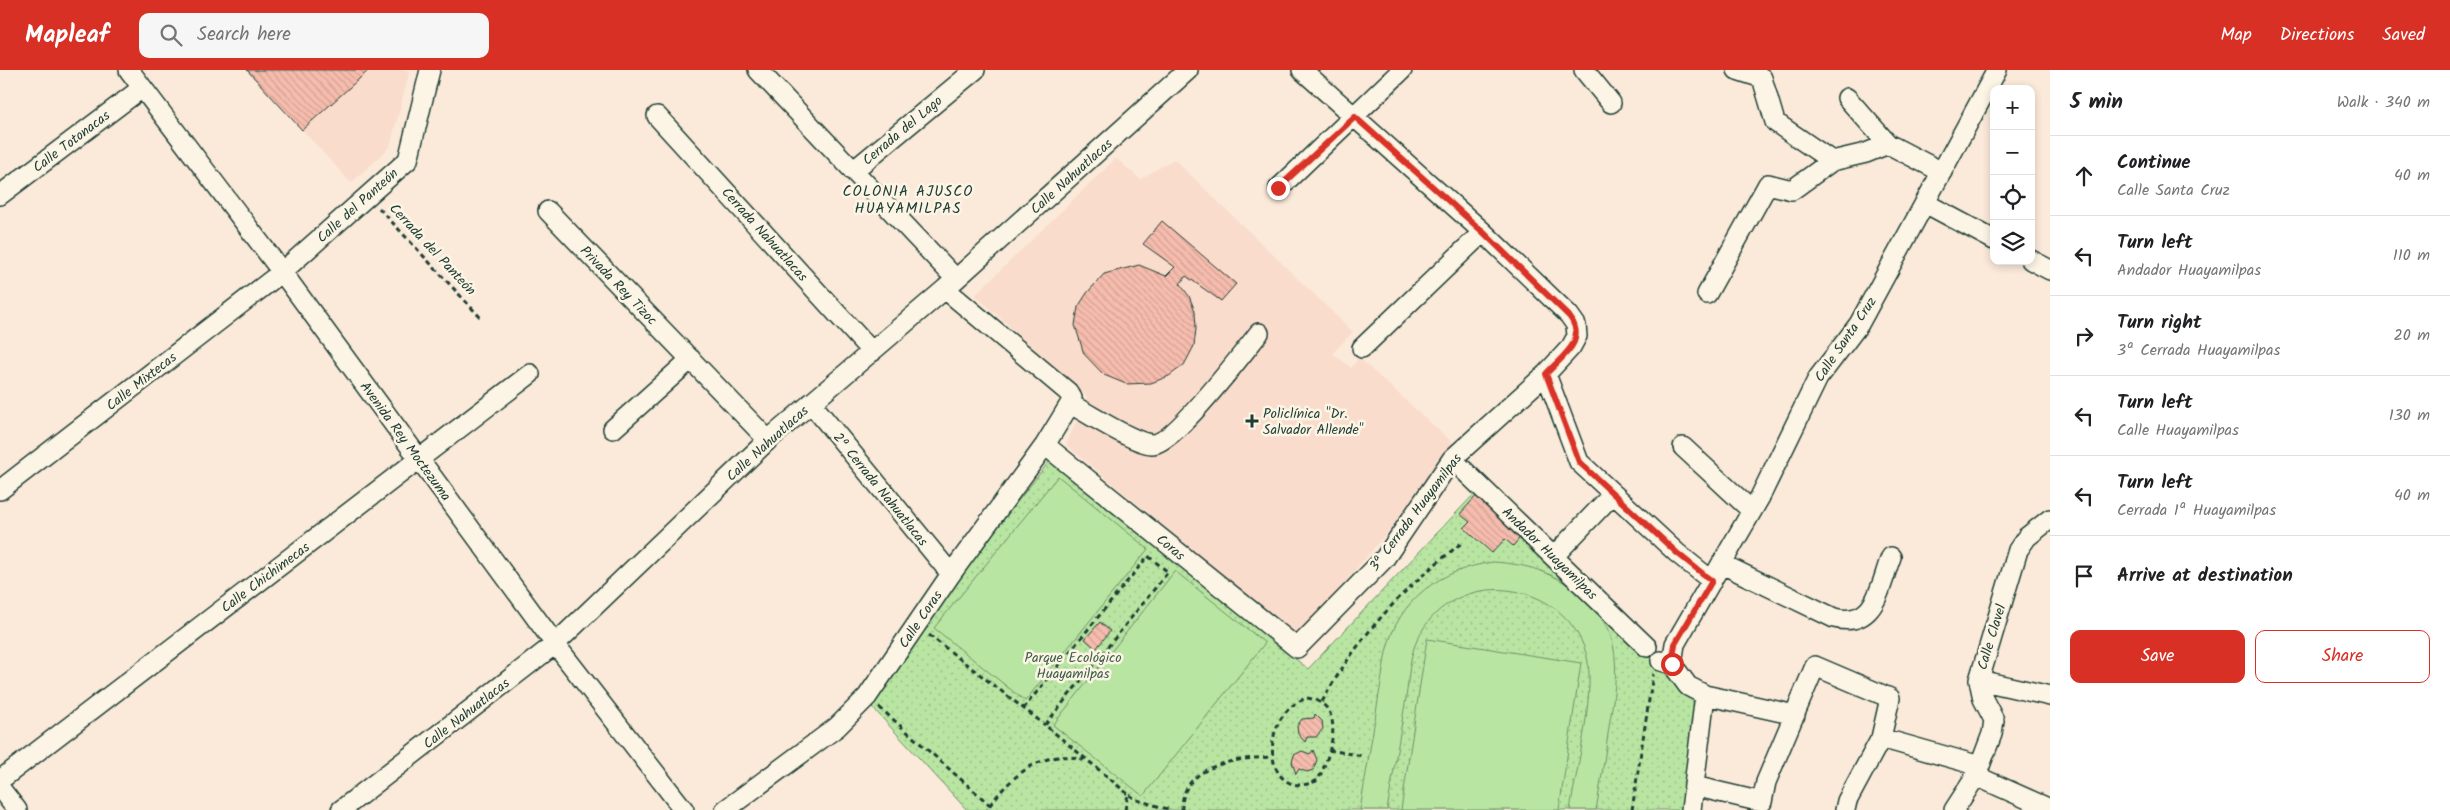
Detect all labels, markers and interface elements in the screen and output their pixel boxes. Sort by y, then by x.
search box [139,13,489,58]
text: Mapleaf [25,16,109,55]
text: Search here [197,20,291,50]
icon: search [157,21,185,49]
text: Map [2220,21,2252,50]
text: Directions [2280,21,2354,50]
text: Saved [2382,21,2425,50]
map controls [1990,85,2035,265]
button: + [1990,85,2035,130]
text: 5 min [2070,86,2123,119]
street label: Cerrada del Lago [858,90,948,171]
text: Walk · 340 m [2337,90,2430,115]
street label: Calle Totonacas [28,105,115,178]
button: − [1990,130,2035,175]
street label: Calle Nahuatlacas [1025,134,1118,220]
text: Continue [2117,148,2190,178]
icon: ahead [2070,162,2098,190]
street label: Calle del Panteón [312,163,403,248]
text: 40 m [2394,163,2430,188]
button: locate [1990,175,2035,220]
route end [1267,177,1290,200]
text: Calle Santa Cruz [2117,178,2230,203]
district label: COLONIA AJUSCO HUAYAMILPAS [843,180,973,221]
street label: Cerrada Nahuatlacas [716,182,813,287]
street label: Cerrada del Panteón [384,199,481,301]
button: layers [1990,220,2035,265]
text: Turn left [2117,228,2192,258]
street label: Privada Rey Tizoc [574,241,662,331]
icon: left [2070,242,2098,270]
text: 110 m [2393,243,2430,268]
text: Andador Huayamilpas [2117,258,2261,283]
street label: Calle Santa Cruz [1809,292,1883,387]
text: Turn right [2117,308,2202,338]
icon: right [2070,322,2098,350]
text: 20 m [2394,323,2430,348]
text: 3ª Cerrada Huayamilpas [2117,338,2280,363]
street label: Calle Mixtecas [102,347,182,416]
street label: Avenida Rey Moctezuma [354,377,456,506]
text: Turn left [2117,388,2192,418]
street label: Calle Nahuatlacas [721,401,814,487]
icon: left [2070,402,2098,430]
place label: Policlínica "Dr. Salvador Allende" [1263,403,1364,441]
text: 130 m [2389,403,2430,428]
marker: Policlínica "Dr. Salvador Allende" [1245,414,1259,428]
text: Calle Huayamilpas [2117,418,2239,443]
street label: 2ª Cerrada Nahuatlacas [827,428,933,551]
street label: 3ª Cerrada Huayamilpas [1364,449,1468,576]
text: Turn left [2117,468,2192,498]
icon: left [2070,482,2098,510]
text: 40 m [2394,483,2430,508]
text: Cerrada 1ª Huayamilpas [2117,498,2276,523]
street label: Andador Huayamilpas [1496,502,1602,605]
street label: Coras [1151,529,1190,566]
street label: Calle Chichimecas [217,537,315,619]
text: Arrive at destination [2117,561,2293,591]
icon: arrive [2070,562,2098,590]
street label: Calle Coras [893,586,948,653]
street label: Calle Clavel [1972,601,2013,673]
button: Save [2070,630,2245,683]
button: Share [2255,630,2430,683]
park label: Parque Ecológico Huayamilpas [1024,647,1122,685]
route start [1661,653,1684,676]
street label: Calle Nahuatlacas [419,673,515,755]

